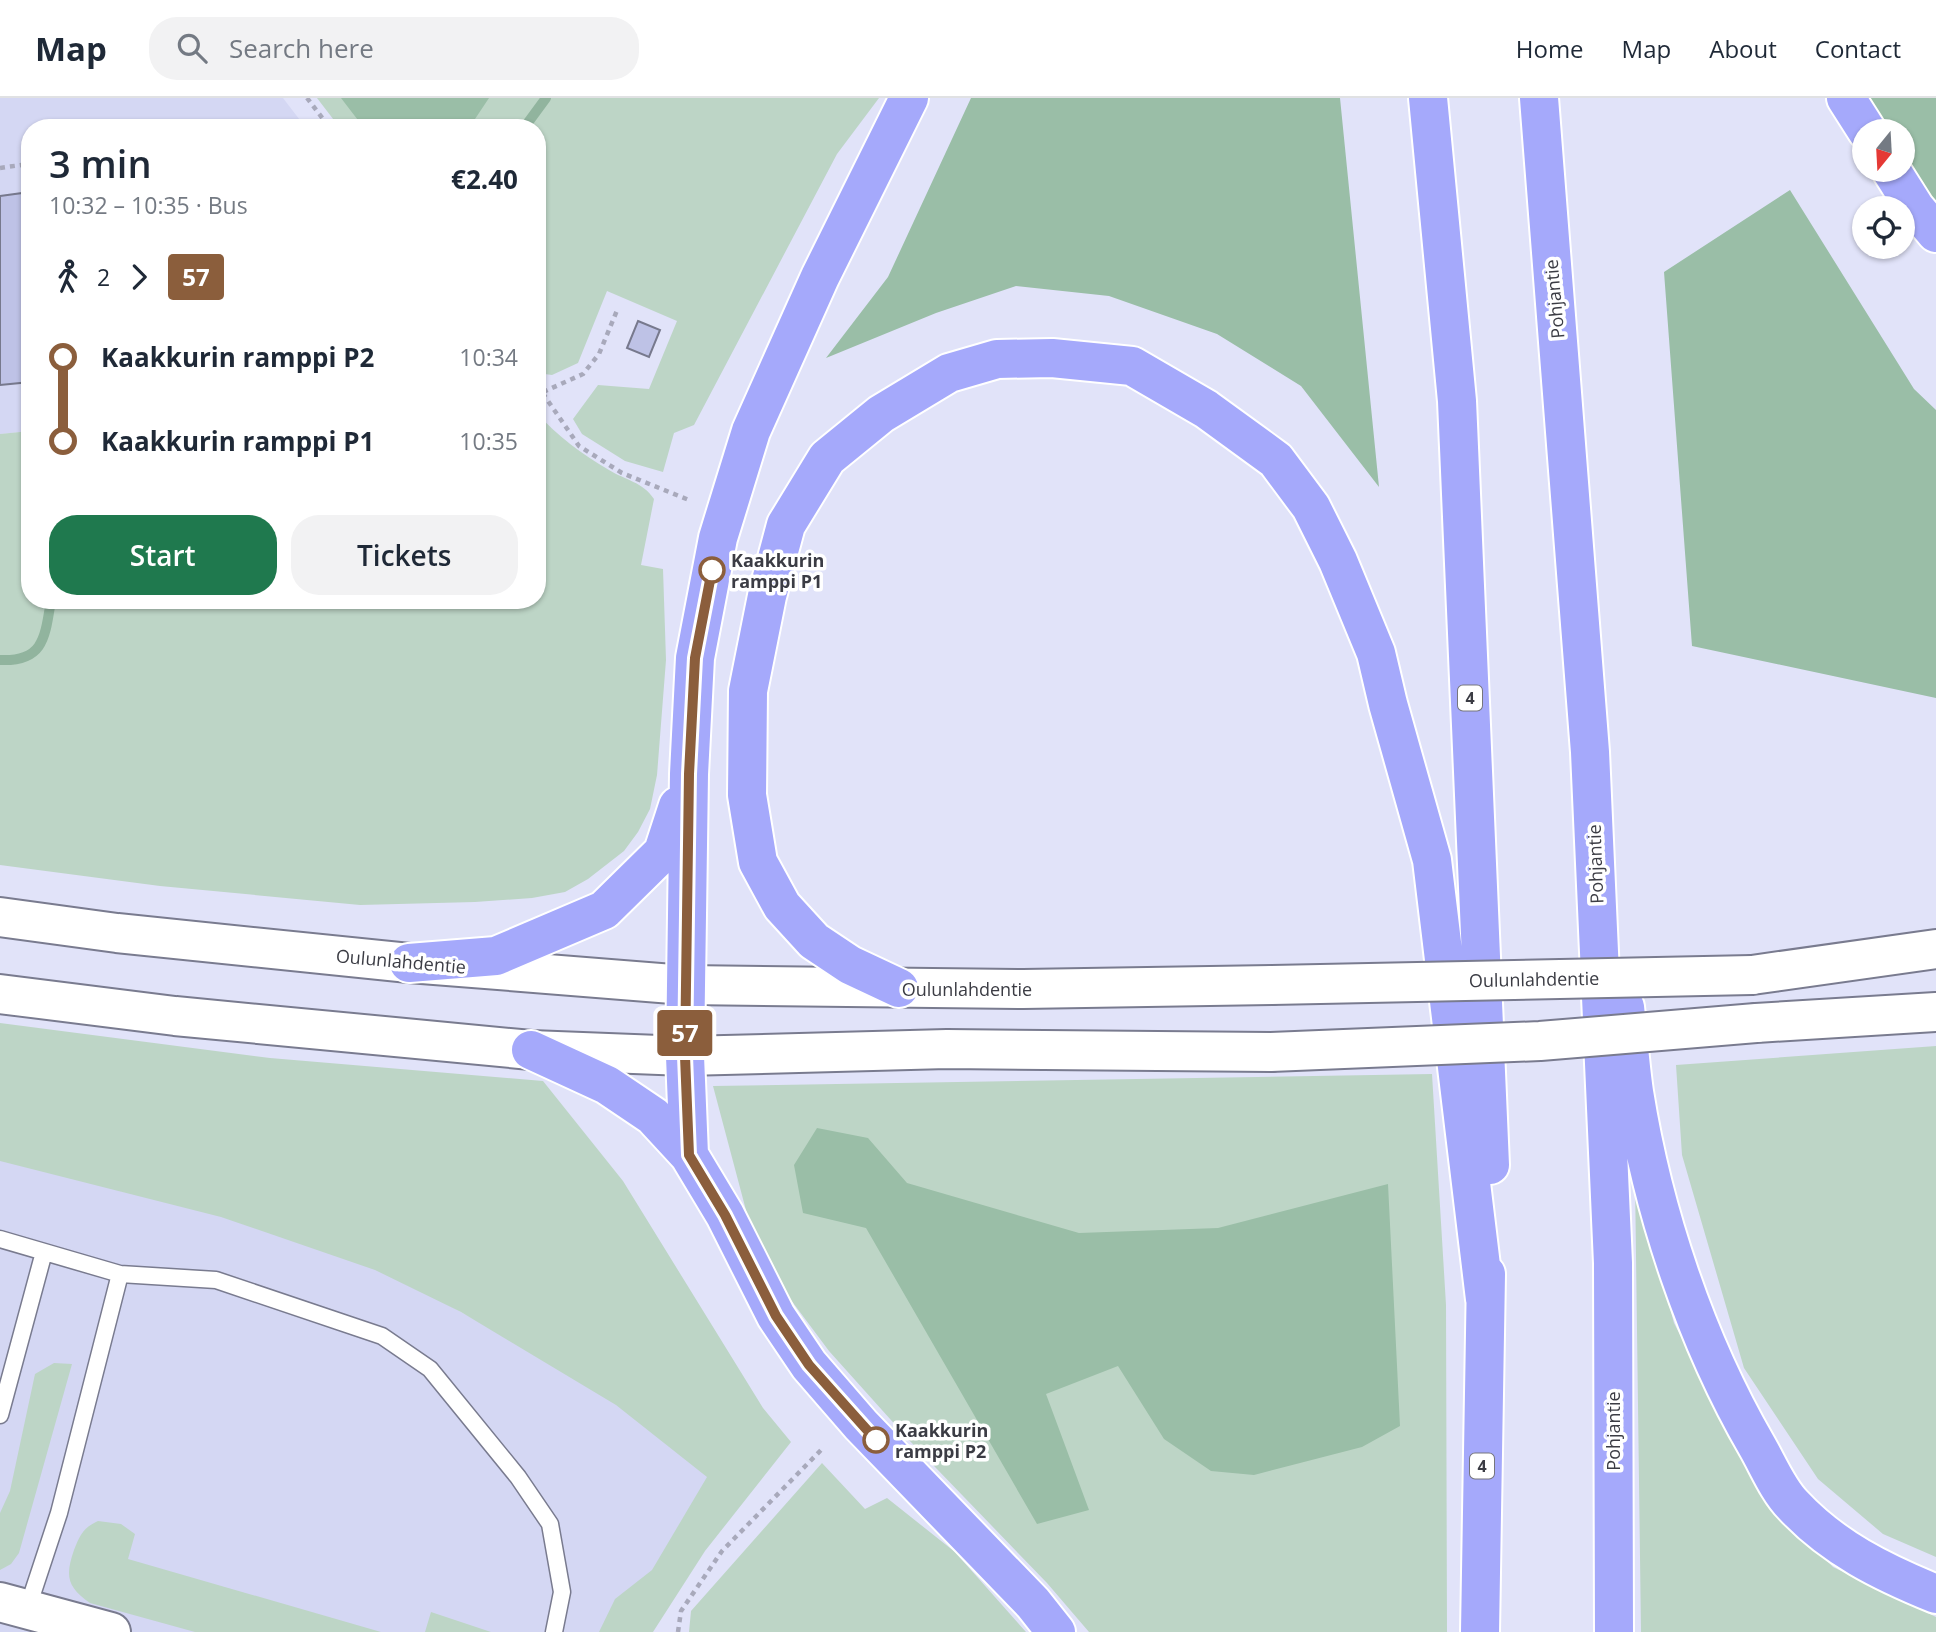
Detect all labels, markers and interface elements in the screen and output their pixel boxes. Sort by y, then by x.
search box [149,17,639,80]
text: Map [35,26,107,71]
icon: search [173,29,211,67]
text: Search here [229,30,374,66]
text: Home [1516,32,1584,65]
text: Map [1622,32,1671,65]
text: About [1709,32,1777,65]
text: Contact [1815,32,1901,65]
north arrow [1852,119,1914,182]
map controls [1852,119,1915,259]
text: 3 min [49,137,152,189]
text: €2.40 [451,161,518,197]
text: 10:32 – 10:35 · Bus [49,189,248,221]
button: locate [1852,196,1915,259]
icon: walk [49,258,87,296]
icon: forward [120,258,158,296]
street label: Pohjantie [1539,258,1569,340]
text: 57 [182,260,210,293]
text: 2 [97,261,110,293]
text: Kaakkurin ramppi P2 [101,339,374,375]
text: 10:34 [459,341,518,373]
text: Kaakkurin ramppi P1 [101,423,374,459]
text: 10:35 [459,425,518,457]
button: Start [49,515,277,595]
button: Tickets [291,515,518,595]
place label: Kaakkurin ramppi P1 [731,548,824,593]
marker: Kaakkurin ramppi P1 [699,557,725,583]
road number: 4 [1458,685,1482,710]
street label: Pohjantie [1582,824,1608,904]
street label: Oulunlahdentie [335,943,467,979]
street label: Oulunlahdentie [1469,966,1599,992]
street label: Oulunlahdentie [902,977,1032,1001]
line badge: 57 [654,1010,716,1056]
text: 57 [671,1016,699,1049]
street label: Pohjantie [1601,1391,1625,1471]
place label: Kaakkurin ramppi P2 [895,1418,988,1463]
marker: Kaakkurin ramppi P2 [863,1427,889,1453]
road number: 4 [1470,1454,1494,1478]

